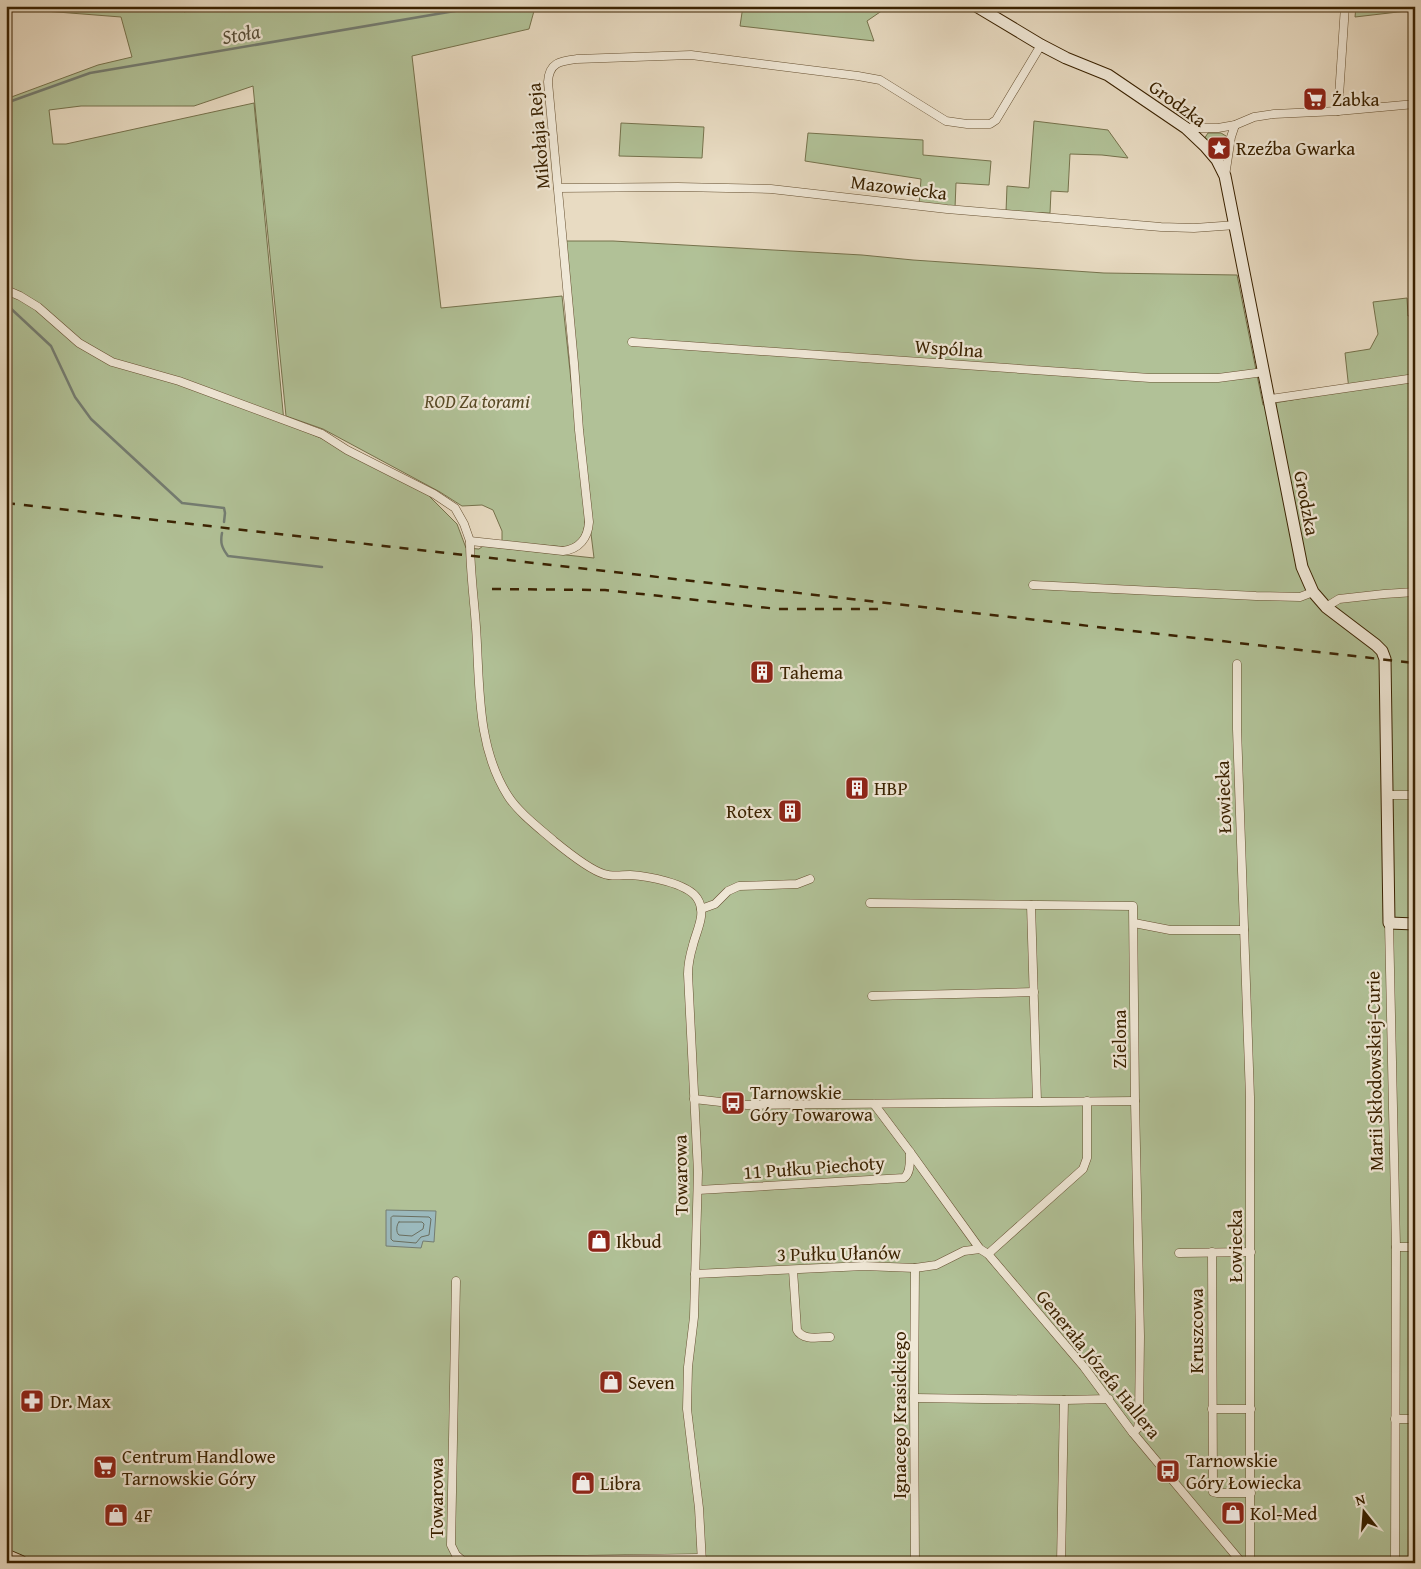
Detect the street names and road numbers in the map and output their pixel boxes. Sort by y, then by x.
street label: Grodzka [1143,72,1213,134]
street label: Mikołaja Reja [519,82,557,190]
street label: Mazowiecka [849,167,949,207]
street label: Wspólna [914,332,984,364]
street label: Grodzka [1287,468,1327,538]
street label: Łowiecka [1208,760,1238,834]
street label: Marii Skłodowskiej-Curie [1358,971,1390,1171]
street label: Zielona [1105,1009,1133,1069]
street label: Towarowa [665,1134,695,1216]
street label: 11 Pułku Piechoty [742,1148,886,1186]
street label: Łowiecka [1221,1209,1249,1283]
street label: 3 Pułku Ułanów [777,1238,902,1268]
street label: Generała Józefa Hallera [1030,1283,1168,1445]
street label: Kruszcowa [1182,1288,1210,1374]
street label: Ignacego Krasickiego [885,1331,913,1499]
street label: Towarowa [422,1458,450,1538]

